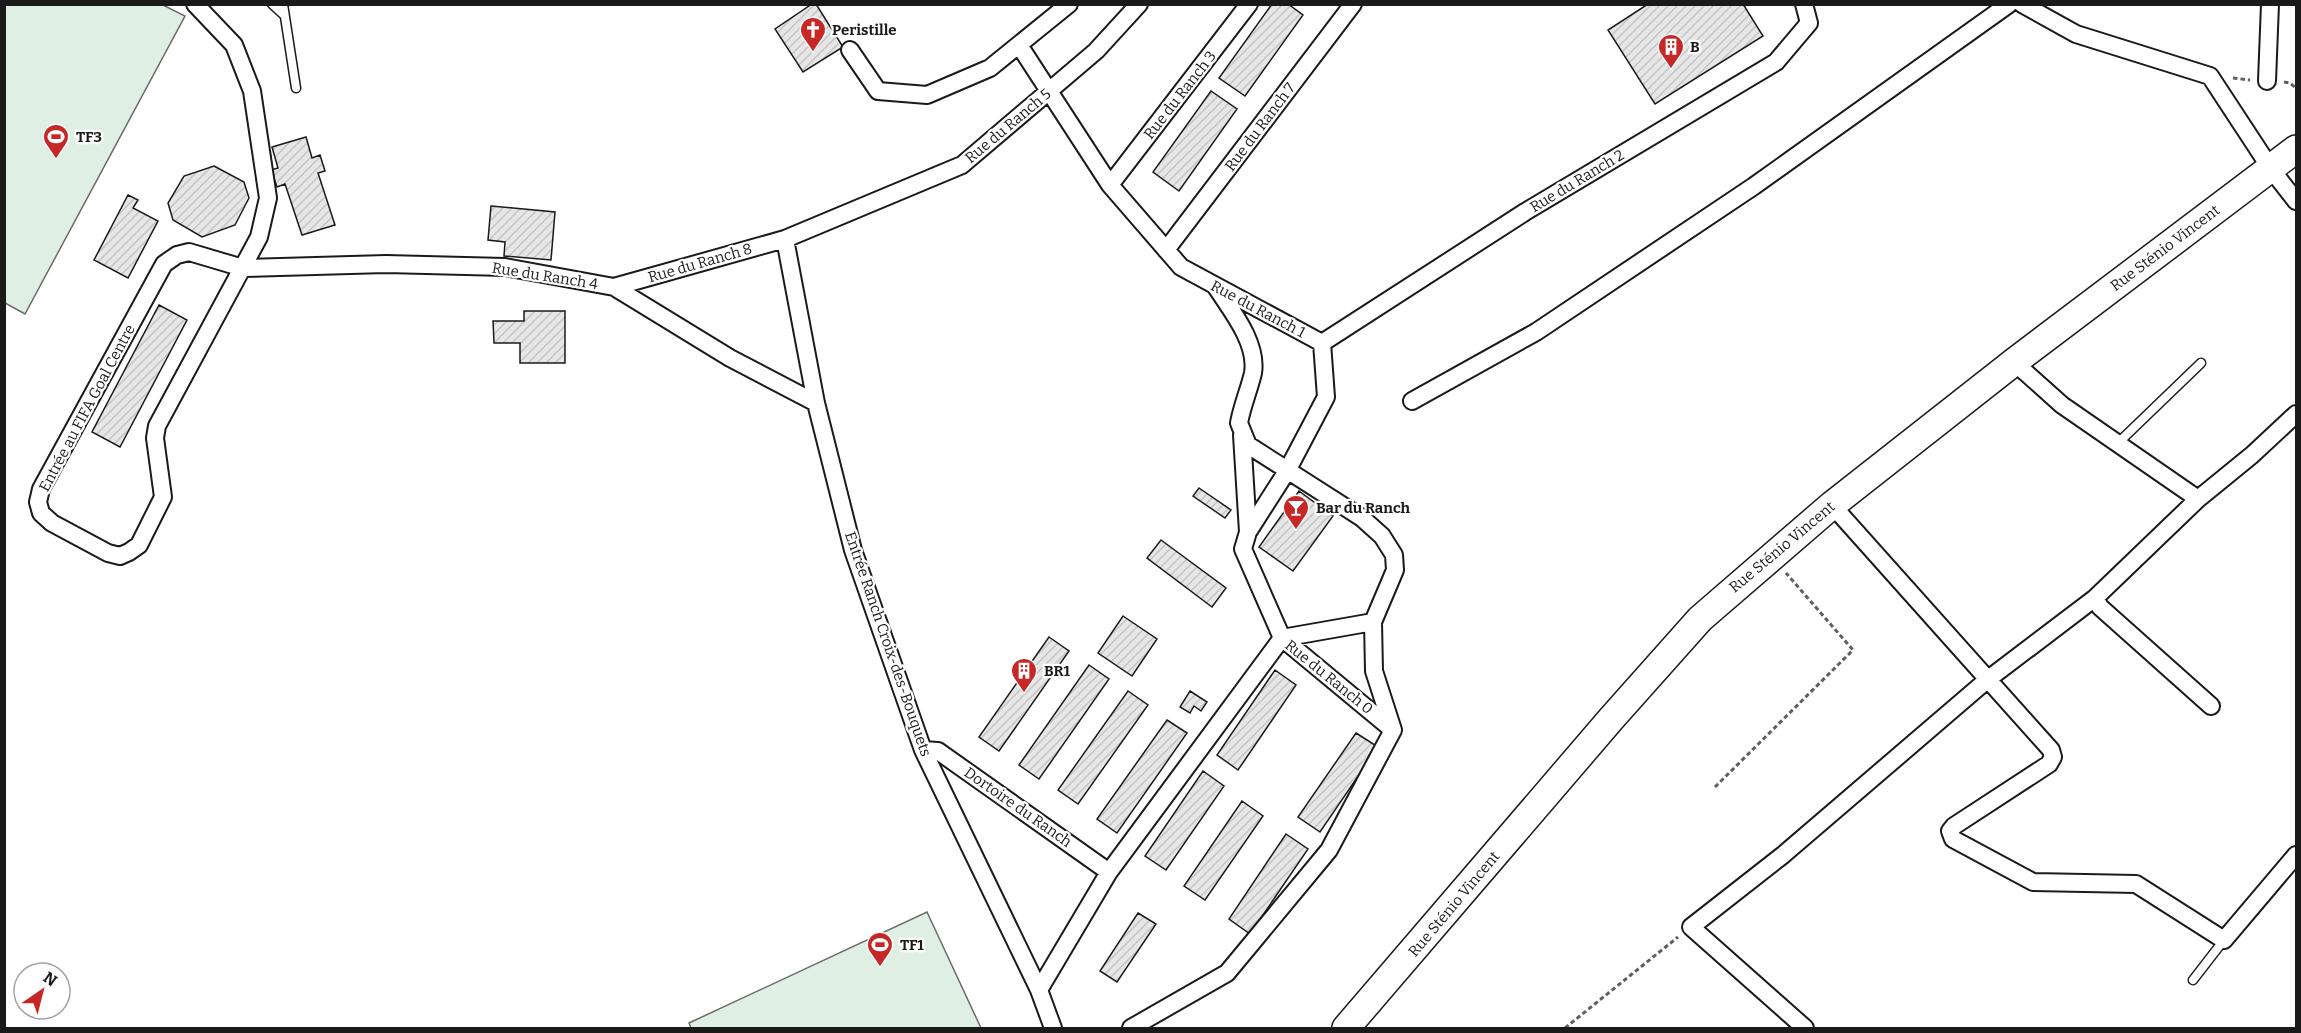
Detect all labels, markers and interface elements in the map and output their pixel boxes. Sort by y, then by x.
church icon: Peristille [798,15,828,53]
place label: Peristille [832,21,897,39]
building icon: B [1656,32,1686,70]
place label: B [1690,38,1700,56]
street label: Rue du Ranch 3 [1140,47,1220,143]
street label: Rue du Ranch 7 [1221,79,1299,175]
street label: Rue du Ranch 5 [961,85,1055,167]
sports icon: TF3 [41,122,71,160]
place label: TF3 [76,128,102,146]
street label: Rue du Ranch 2 [1527,146,1627,216]
street label: Rue Sténio Vincent [2107,201,2224,295]
street label: Rue du Ranch 8 [646,240,754,286]
street label: Rue du Ranch 4 [491,259,600,293]
street label: Rue du Ranch 1 [1208,277,1308,341]
street label: Entrée au FIFA Goal Centre [35,321,139,495]
bar icon: Bar du Ranch [1281,493,1311,531]
street label: Rue Sténio Vincent [1726,497,1839,596]
place label: Bar du Ranch [1316,499,1411,517]
street label: Entrée Ranch Croix-des-Bouquets [841,529,935,759]
street label: Rue du Ranch 0 [1281,636,1377,718]
building icon: BR1 [1009,656,1039,694]
place label: BR1 [1044,662,1070,680]
street label: Dortoire du Ranch [961,763,1076,851]
street label: Rue Sténio Vincent [1405,847,1504,960]
sports icon: TF1 [865,930,895,968]
place label: TF1 [900,936,924,954]
north arrow [12,961,72,1021]
text: N [40,968,61,990]

